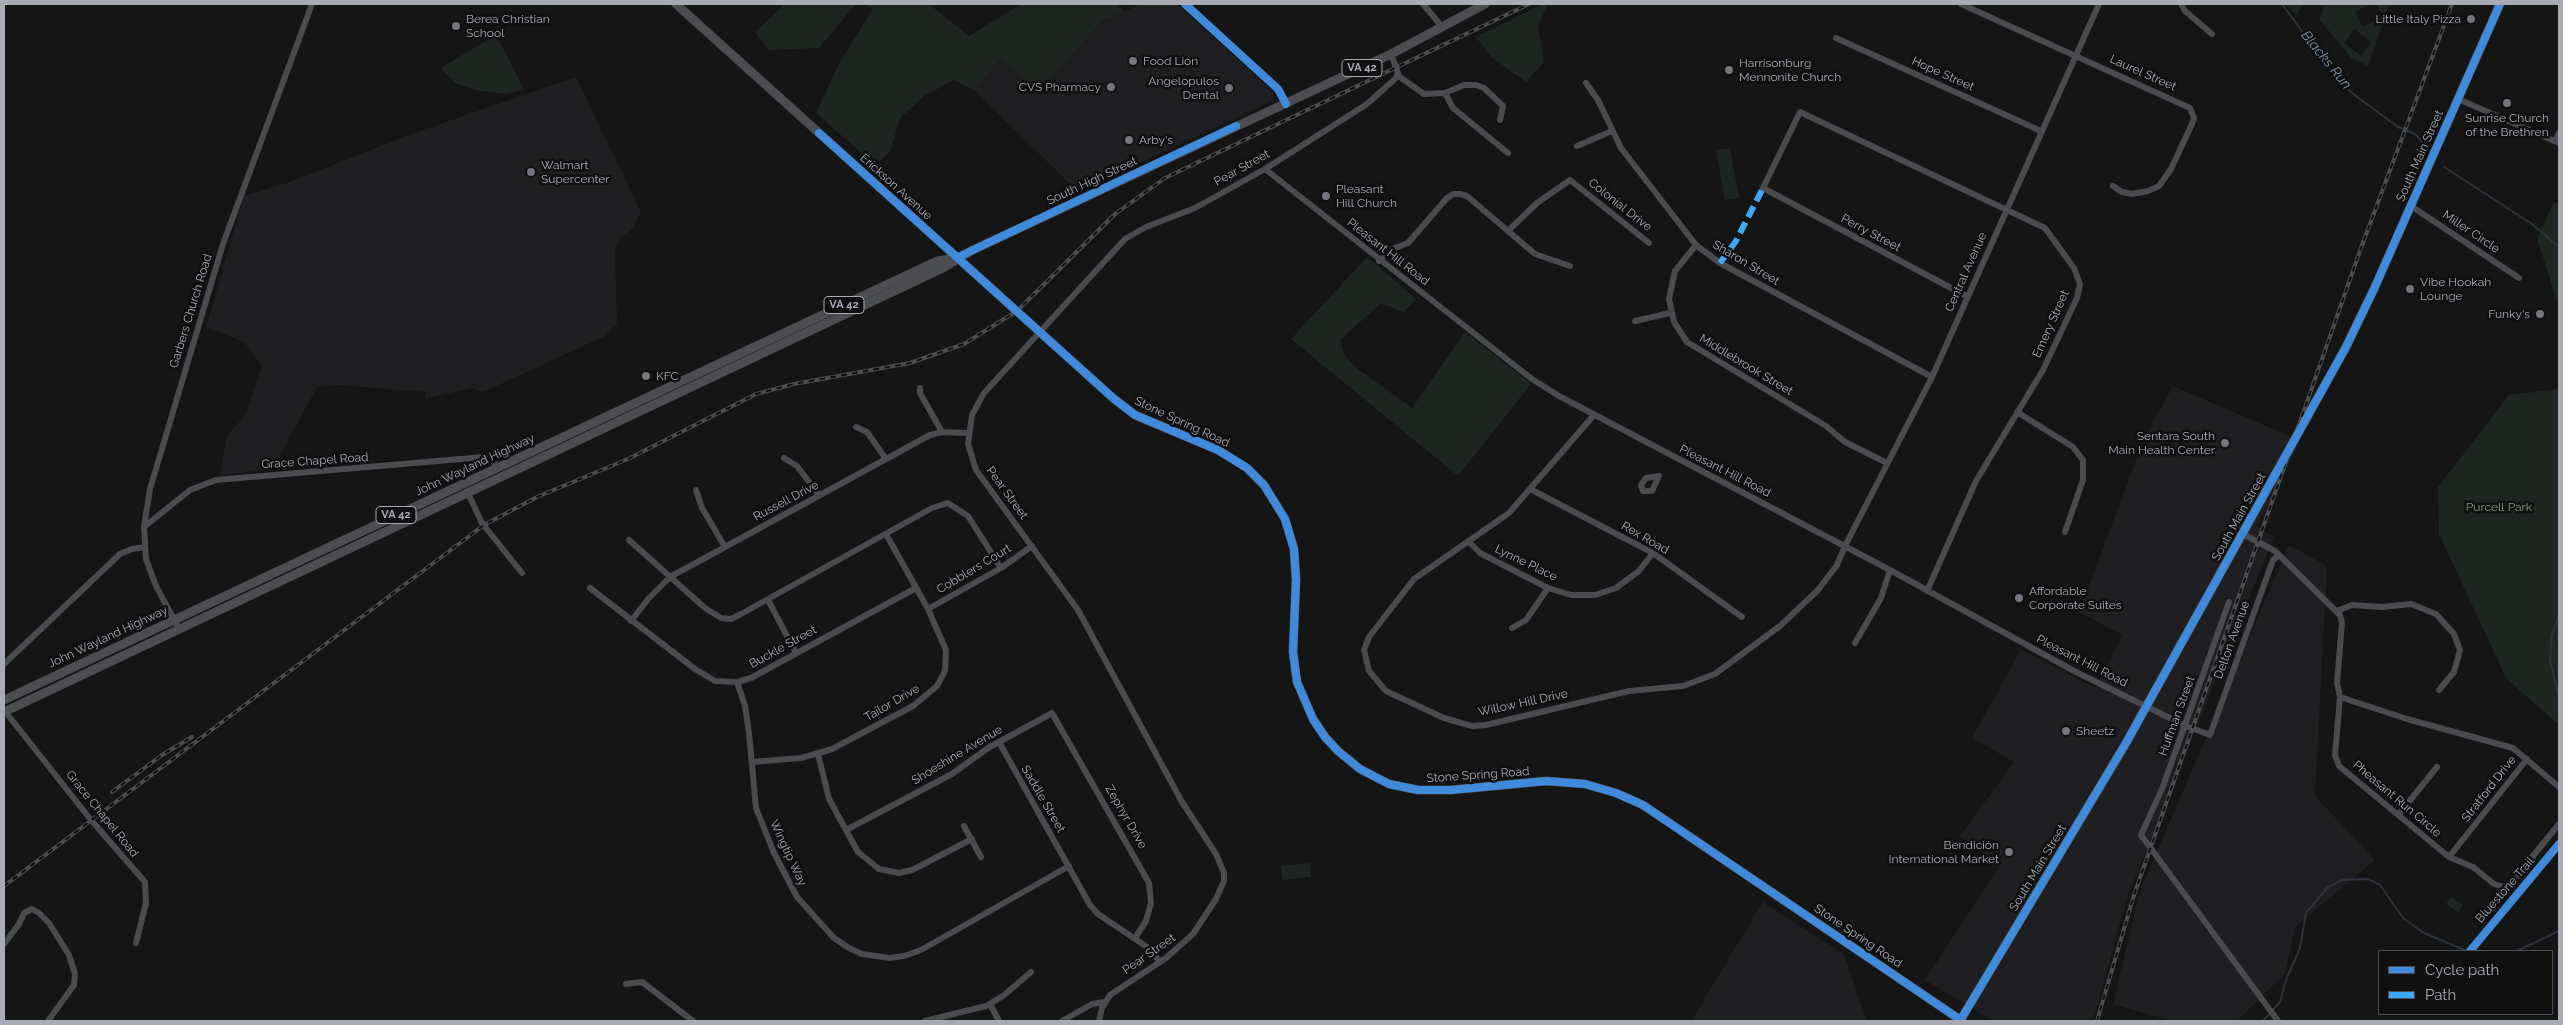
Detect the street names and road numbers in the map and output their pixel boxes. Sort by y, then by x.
street label: Laurel Street [2107,52,2179,94]
street label: Hope Street [1910,54,1976,94]
road number: VA 42 [1342,59,1382,76]
street label: South Main Street [2393,108,2447,204]
street label: Pear Street [1212,147,1272,189]
street label: Erickson Avenue [857,151,935,223]
street label: South High Street [1045,154,1139,208]
street label: Colonial Drive [1585,176,1655,234]
street label: Miller Circle [2440,208,2502,256]
street label: Perry Street [1839,211,1903,255]
street label: Pleasant Hill Road [1344,215,1432,289]
street label: Central Avenue [1942,230,1990,314]
street label: Sharon Street [1710,237,1782,289]
street label: Garbers Church Road [167,252,215,370]
street label: Emery Street [2030,288,2072,360]
road number: VA 42 [824,296,864,314]
street label: Middlebrook Street [1697,331,1795,399]
street label: Stone Spring Road [1132,394,1232,450]
street label: John Wayland Highway [413,431,537,499]
street label: Pleasant Hill Road [1677,442,1773,500]
street label: Grace Chapel Road [261,450,369,472]
street label: Pear Street [983,464,1031,522]
street label: South Main Street [2209,470,2269,564]
street label: Russell Drive [751,478,821,524]
road number: VA 42 [376,506,416,524]
street label: Rex Road [1619,519,1671,557]
street label: Cobblers Court [934,541,1014,597]
street label: Lynne Place [1493,542,1559,584]
street label: Delton Avenue [2211,599,2253,681]
street label: John Wayland Highway [46,603,170,671]
street label: Buckle Street [747,623,819,671]
street label: Pleasant Hill Road [2034,632,2130,690]
street label: Huffman Street [2156,674,2198,758]
street label: Tailor Drive [862,681,922,725]
street label: Willow Hill Drive [1477,686,1569,720]
street label: Shoeshine Avenue [909,722,1005,788]
street label: Stratford Drive [2459,753,2519,825]
street label: Pheasant Run Circle [2350,758,2444,840]
street label: Saddle Street [1018,763,1068,835]
street label: Stone Spring Road [1426,764,1530,786]
street label: Grace Chapel Road [63,768,141,860]
street label: Zephyr Drive [1102,783,1150,851]
street label: Wingtip Way [766,818,810,888]
street label: South Main Street [2006,822,2070,914]
street label: Bluestone Trail [2473,854,2537,926]
street label: Stone Spring Road [1811,901,1905,971]
street label: Pear Street [1120,930,1178,978]

